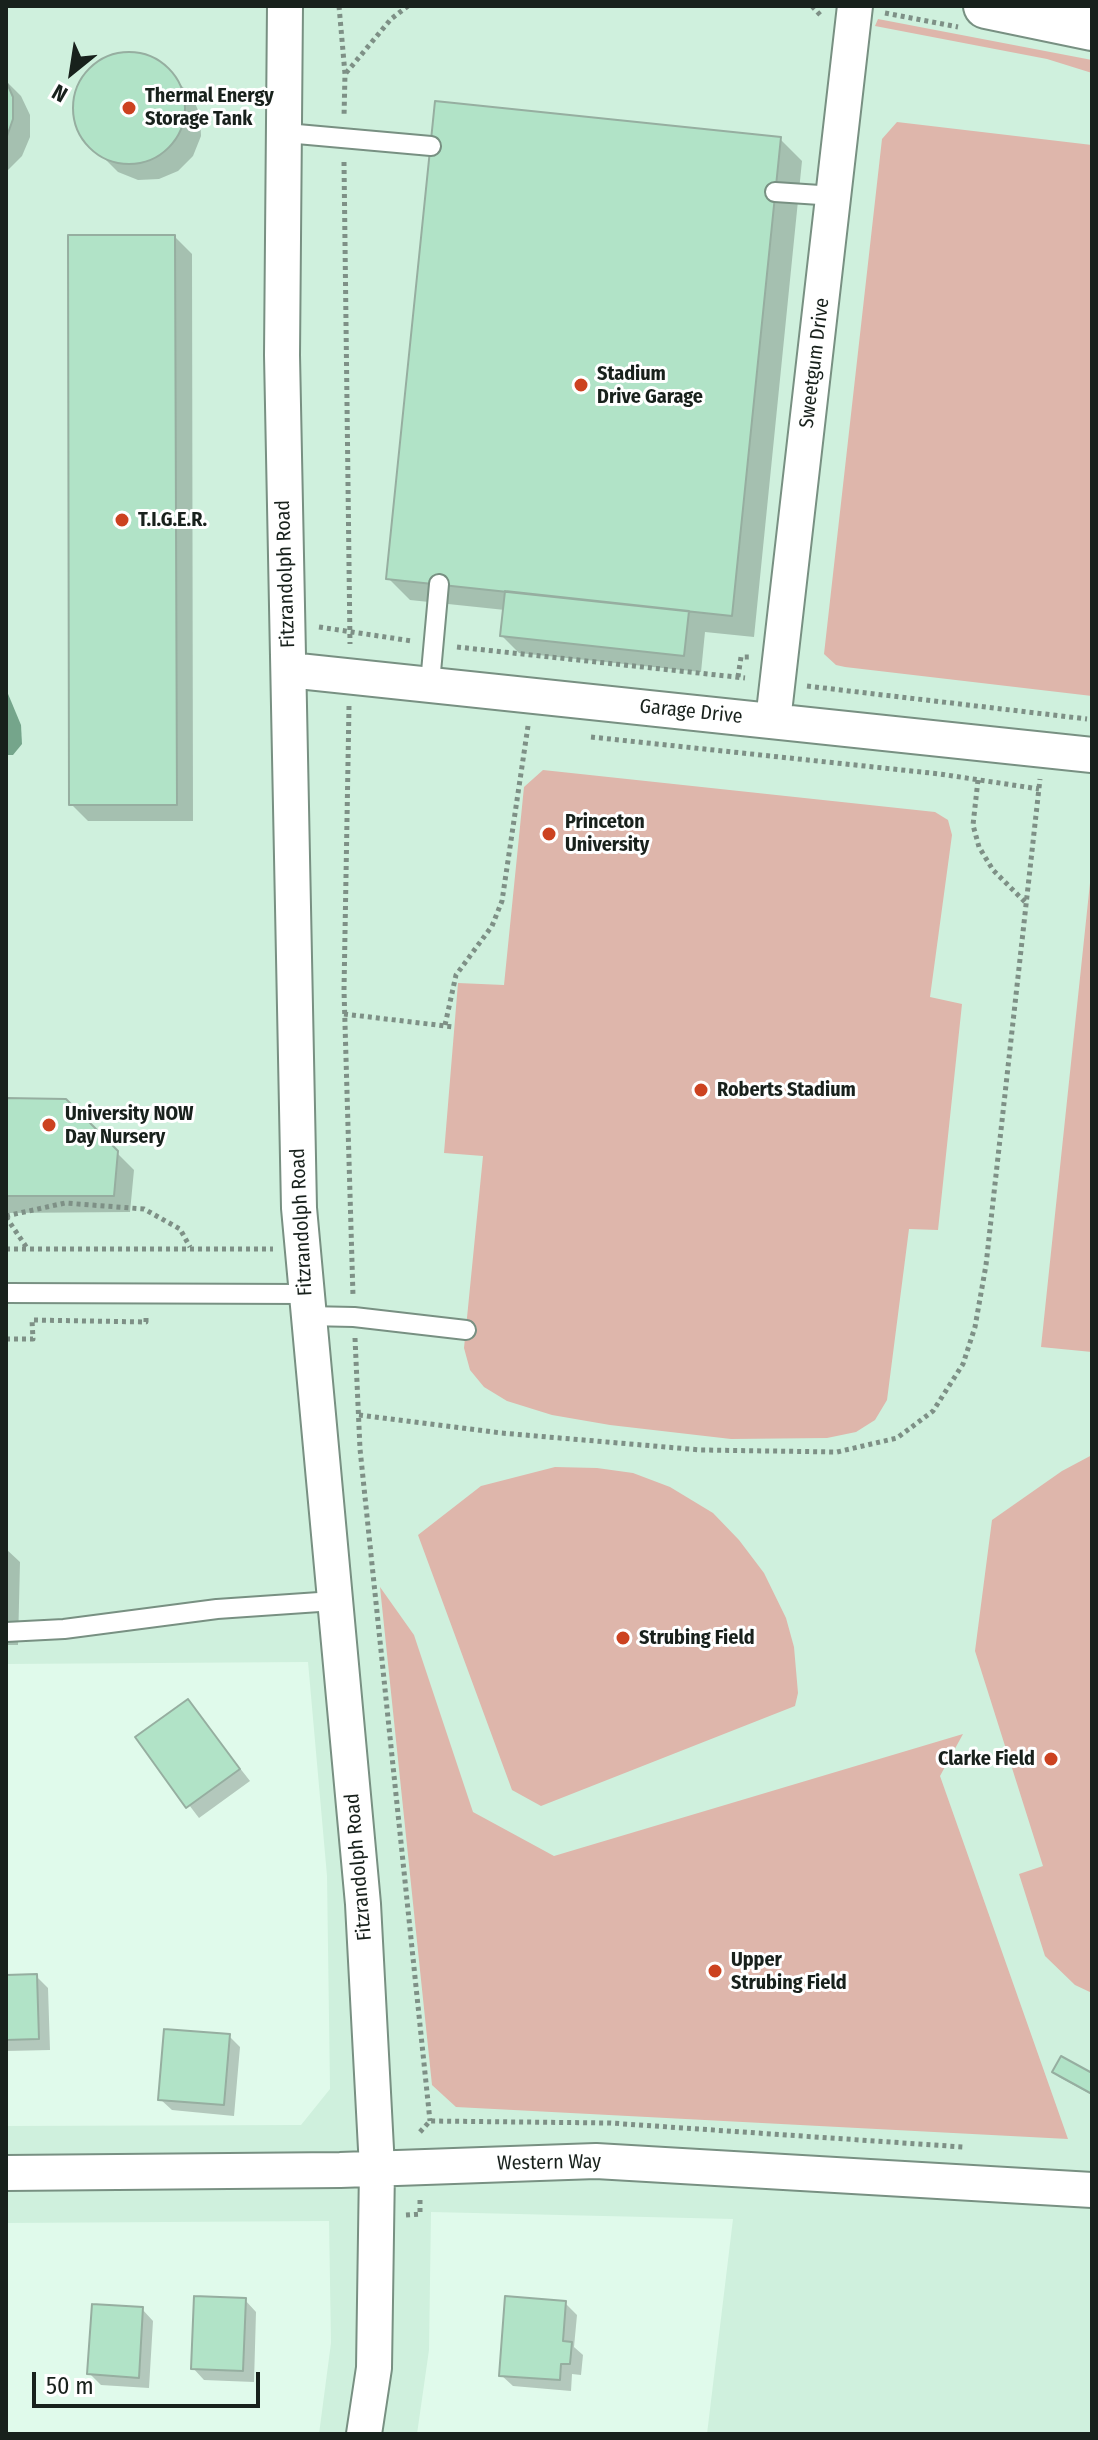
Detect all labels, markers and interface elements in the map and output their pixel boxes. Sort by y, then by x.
north arrow [32,32,112,112]
text: N [47,78,72,108]
place label: Thermal Energy Storage Tank [145,84,274,131]
marker: Thermal Energy Storage Tank [120,99,138,117]
street label: Sweetgum Drive [795,296,835,430]
place label: Stadium Drive Garage [597,362,703,409]
marker: Stadium Drive Garage [572,376,590,394]
street label: Fitzrandolph Road [271,500,301,648]
place label: T.I.G.E.R. [138,508,207,532]
marker: T.I.G.E.R. [113,511,131,529]
street label: Garage Drive [638,695,744,729]
place label: Princeton University [565,810,649,857]
marker: Princeton University [540,825,558,843]
place label: Roberts Stadium [717,1078,856,1102]
marker: Roberts Stadium [692,1081,710,1099]
place label: University NOW Day Nursery [65,1102,194,1149]
marker: University NOW Day Nursery [40,1116,58,1134]
street label: Fitzrandolph Road [286,1147,318,1297]
place label: Strubing Field [639,1626,755,1650]
marker: Strubing Field [614,1629,632,1647]
place label: Clarke Field [938,1747,1035,1771]
marker: Clarke Field [1042,1750,1060,1768]
street label: Fitzrandolph Road [341,1792,377,1942]
place label: Upper Strubing Field [731,1948,847,1995]
marker: Upper Strubing Field [706,1962,724,1980]
street label: Western Way [497,2150,601,2176]
scale bar [36,2356,264,2406]
text: 50 m [46,2372,94,2400]

